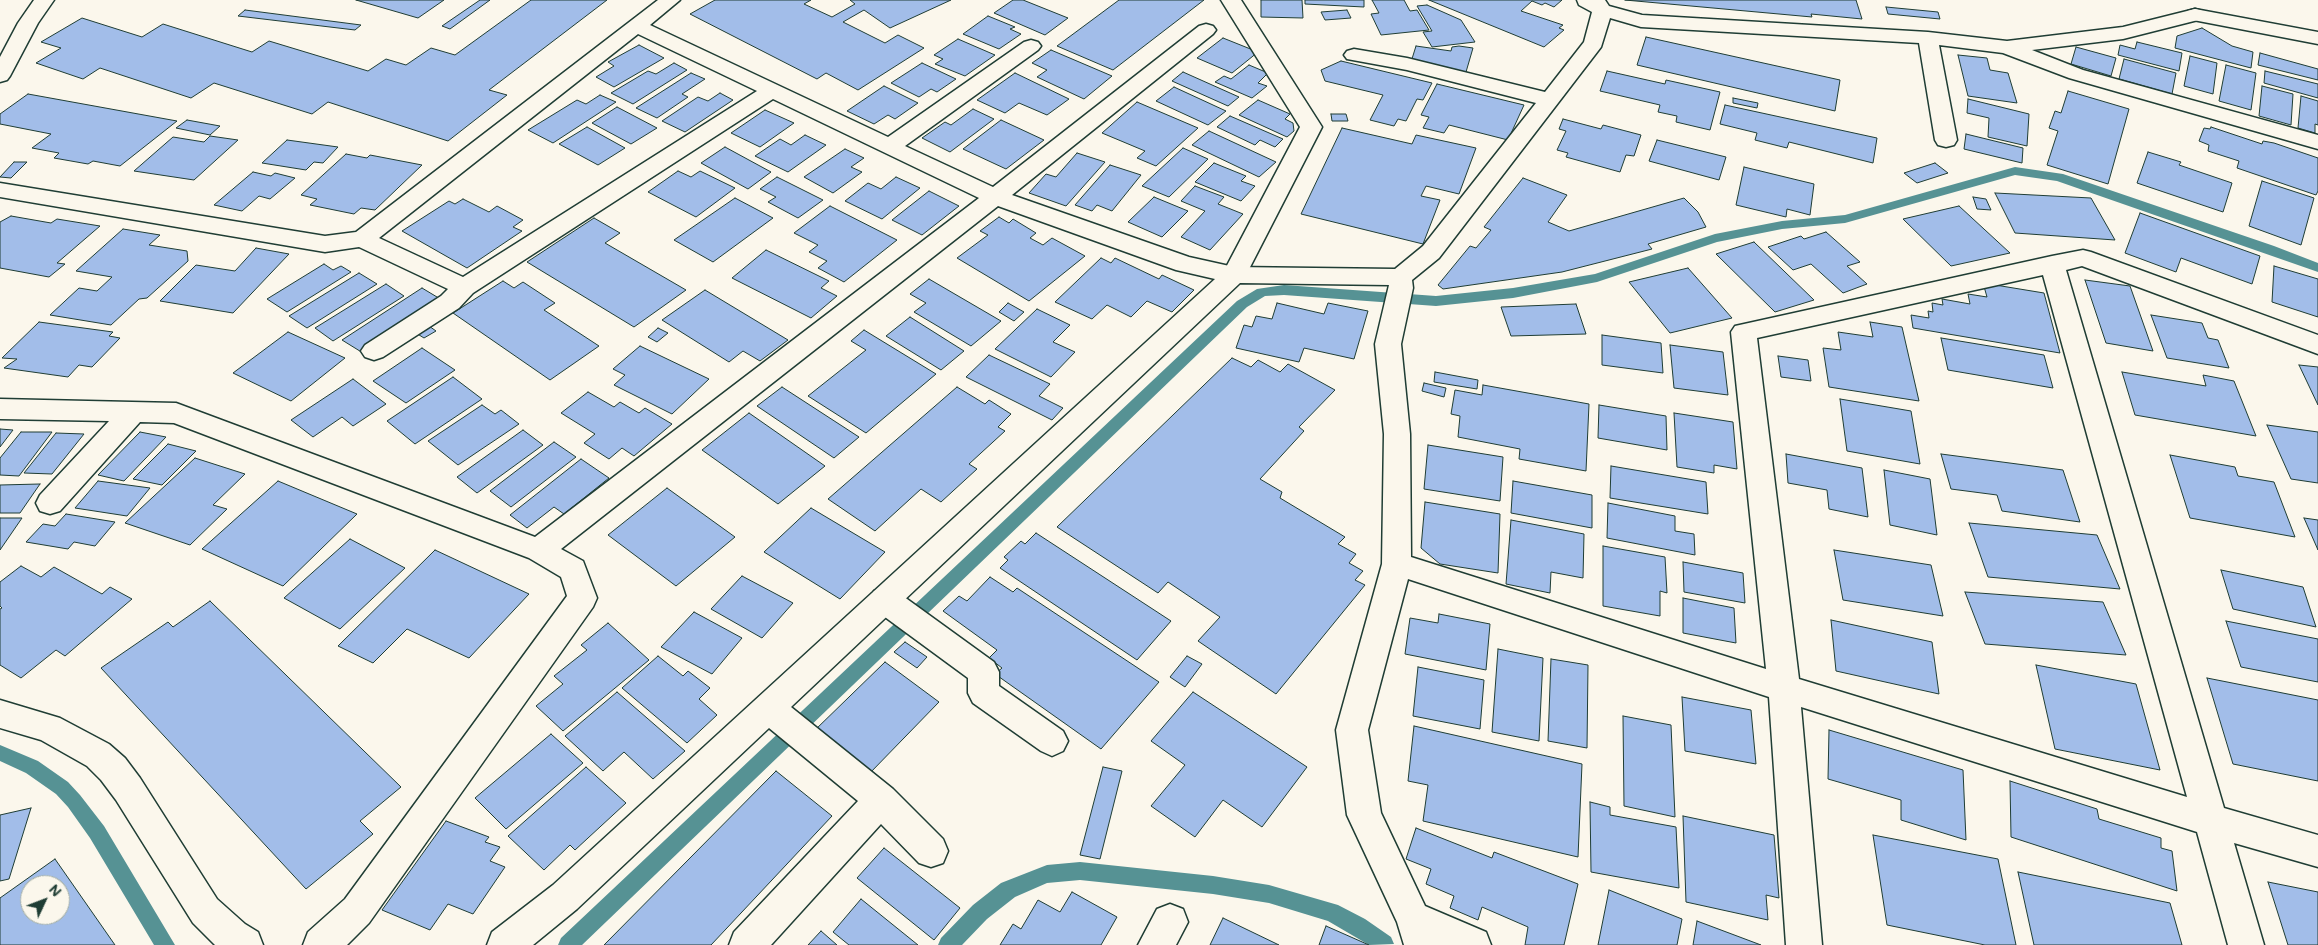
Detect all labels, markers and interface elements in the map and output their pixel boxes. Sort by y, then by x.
north arrow [20,875,70,925]
text: N [45,880,66,900]

